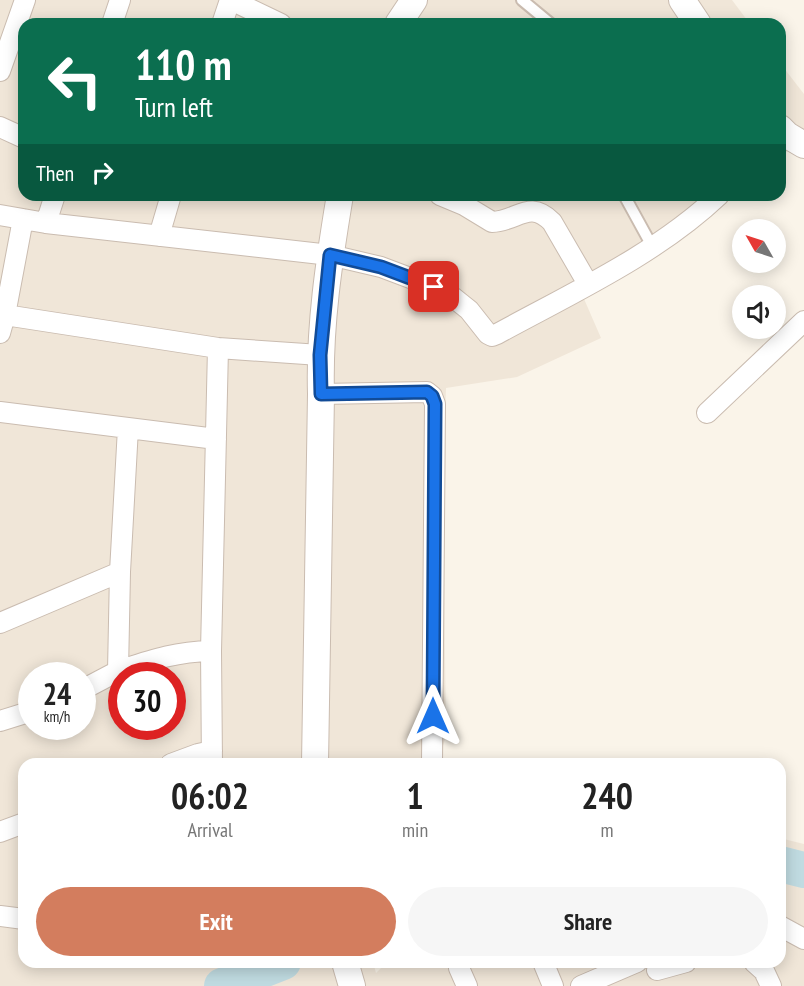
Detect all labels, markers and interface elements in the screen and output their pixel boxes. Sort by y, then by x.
text: 110 m [135,37,232,92]
icon: left [36,42,114,120]
text: Turn left [135,90,213,124]
icon: right [86,156,119,189]
text: Then [36,159,74,187]
north arrow [732,219,786,273]
map controls [732,219,786,339]
pin [408,261,459,312]
icon: arrive [417,270,450,303]
button: sound [732,285,786,339]
speed limit sign: 30 [108,662,186,740]
text: 24 [43,674,71,713]
position arrow [401,684,465,748]
text: km/h [44,707,70,726]
text: 06:02 [171,772,249,819]
text: 1 [406,772,424,819]
text: 240 [581,772,633,819]
text: Arrival [187,817,233,843]
text: min [402,817,428,843]
text: m [601,817,614,843]
button: Exit [36,887,396,956]
button: Share [408,887,768,956]

